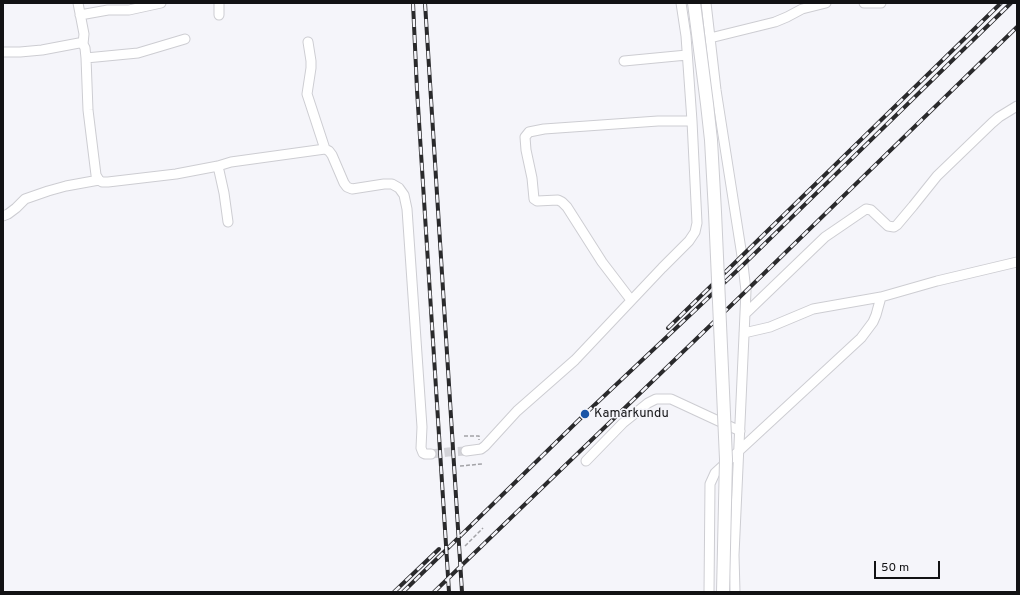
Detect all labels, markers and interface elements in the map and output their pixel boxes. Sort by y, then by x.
place label: Kamarkundu [594,406,669,422]
marker: Kamarkundu [579,408,591,420]
scale bar [876,553,942,579]
text: 50 m [881,560,909,576]

